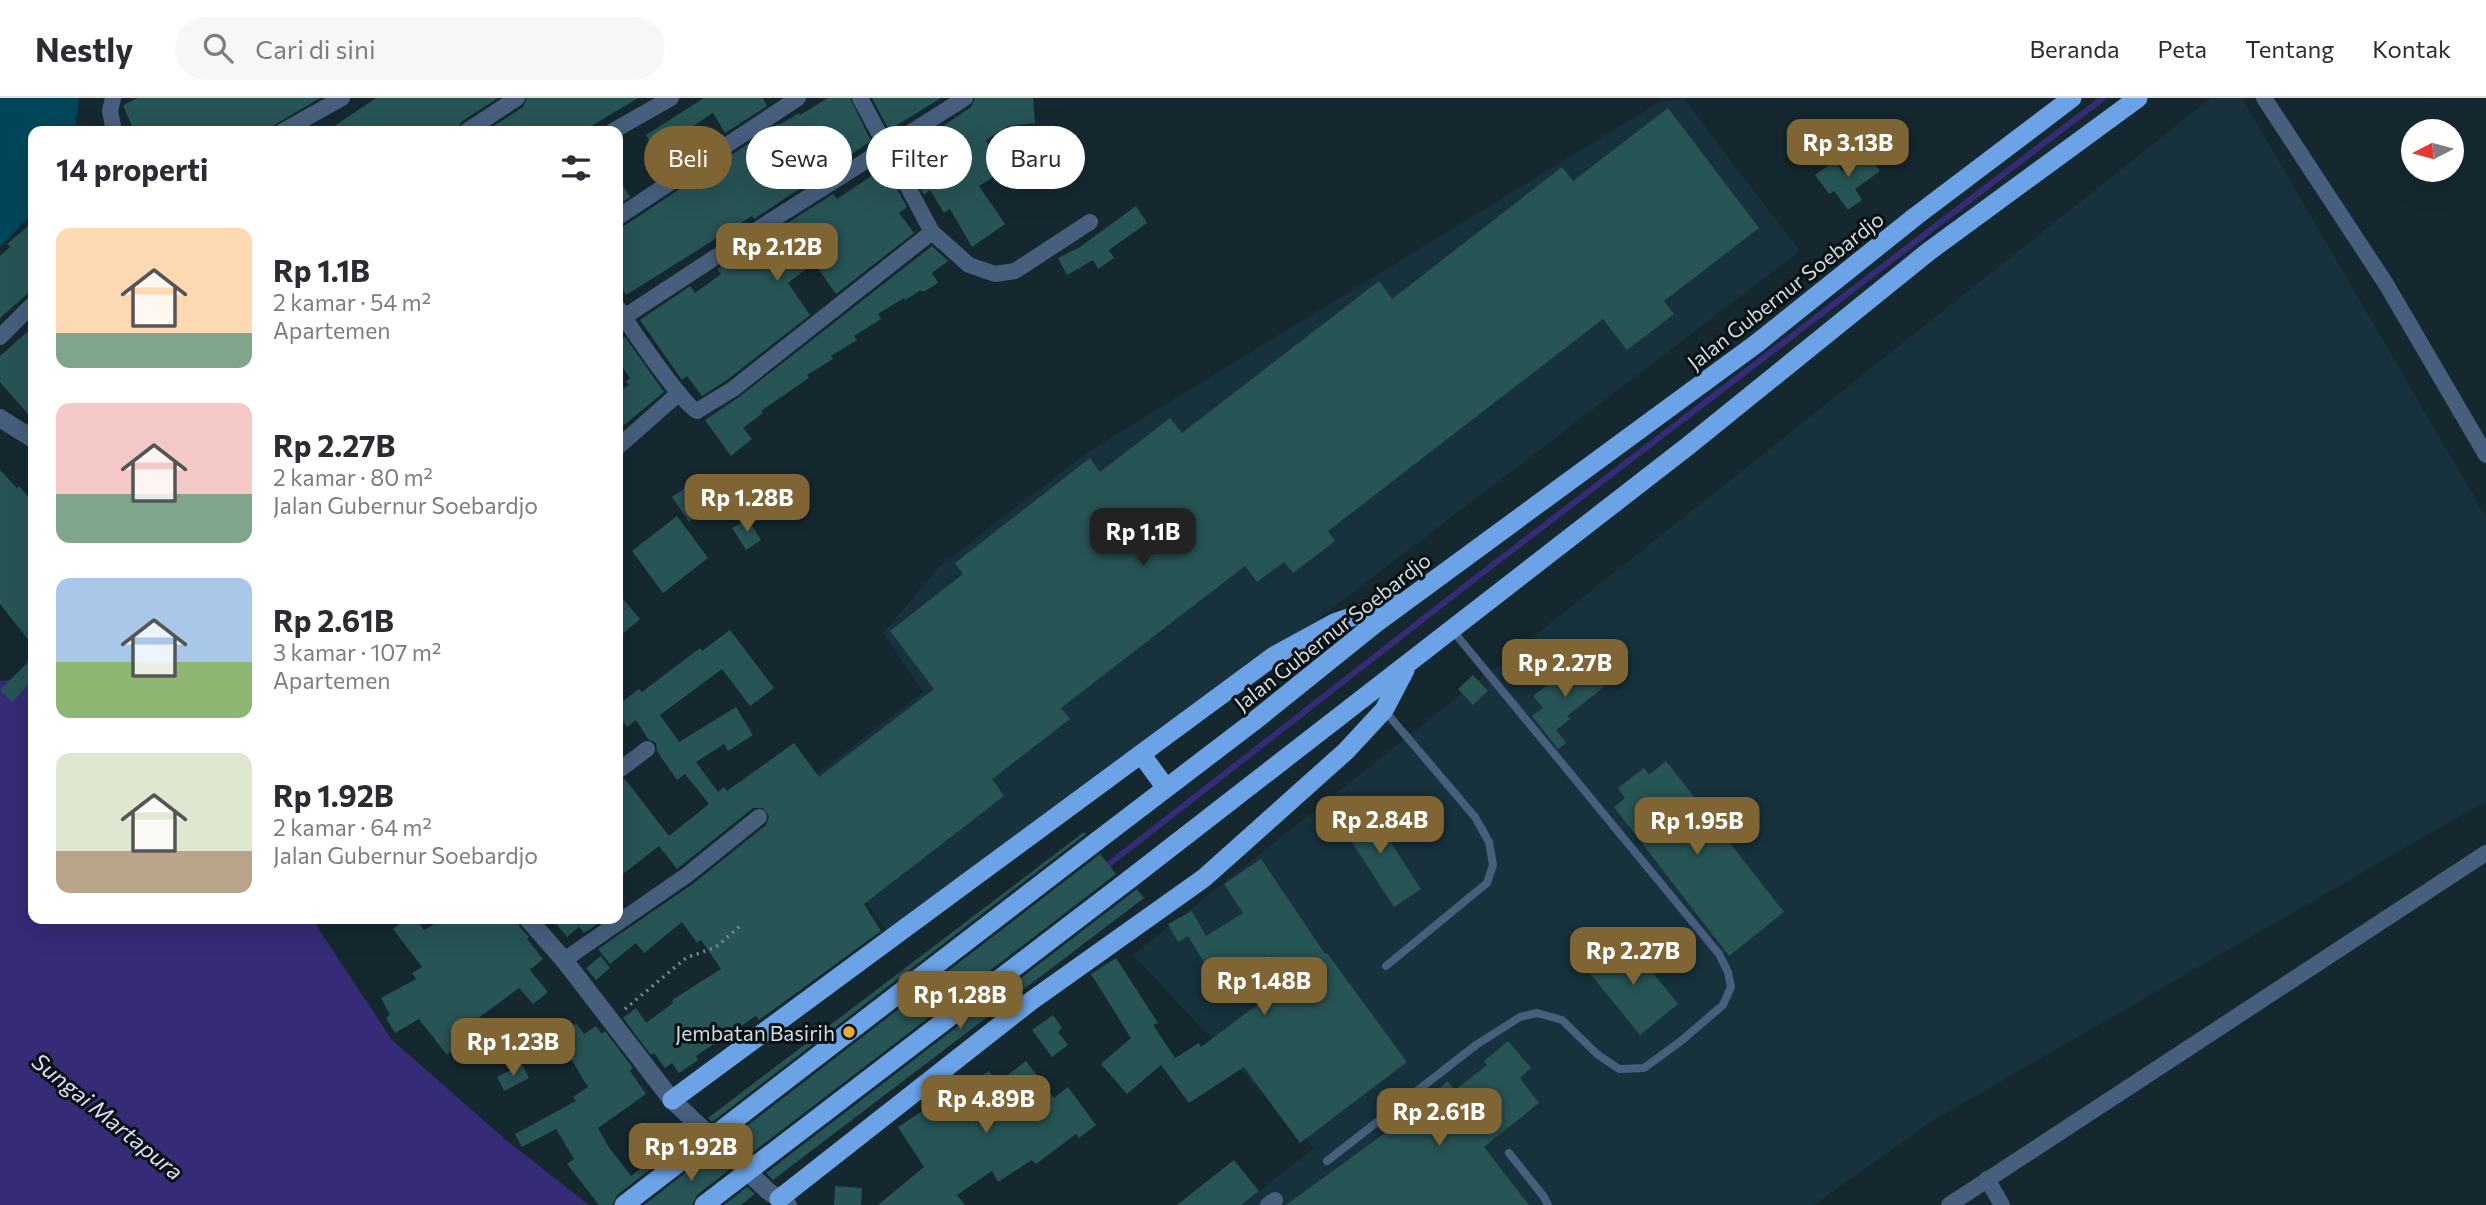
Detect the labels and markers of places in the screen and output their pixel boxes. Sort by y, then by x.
pin: Rp 3.13B [1776,120,1920,179]
pin: Rp 2.12B [705,223,849,283]
pin: Rp 1.28B [675,474,819,534]
pin: Rp 1.1B [1078,508,1208,568]
pin: Rp 2.27B [1493,640,1637,699]
pin: Rp 2.84B [1308,796,1452,856]
pin: Rp 1.95B [1625,798,1769,857]
pin: Rp 2.27B [1561,928,1705,987]
pin: Rp 1.48B [1192,958,1336,1017]
pin: Rp 1.28B [888,972,1032,1031]
pin: Rp 1.23B [441,1018,585,1078]
place label: Jembatan Basirih [675,1020,835,1045]
marker: Jembatan Basirih [841,1024,857,1040]
pin: Rp 4.89B [914,1076,1058,1135]
pin: Rp 2.61B [1367,1088,1511,1148]
pin: Rp 1.92B [619,1124,763,1183]

